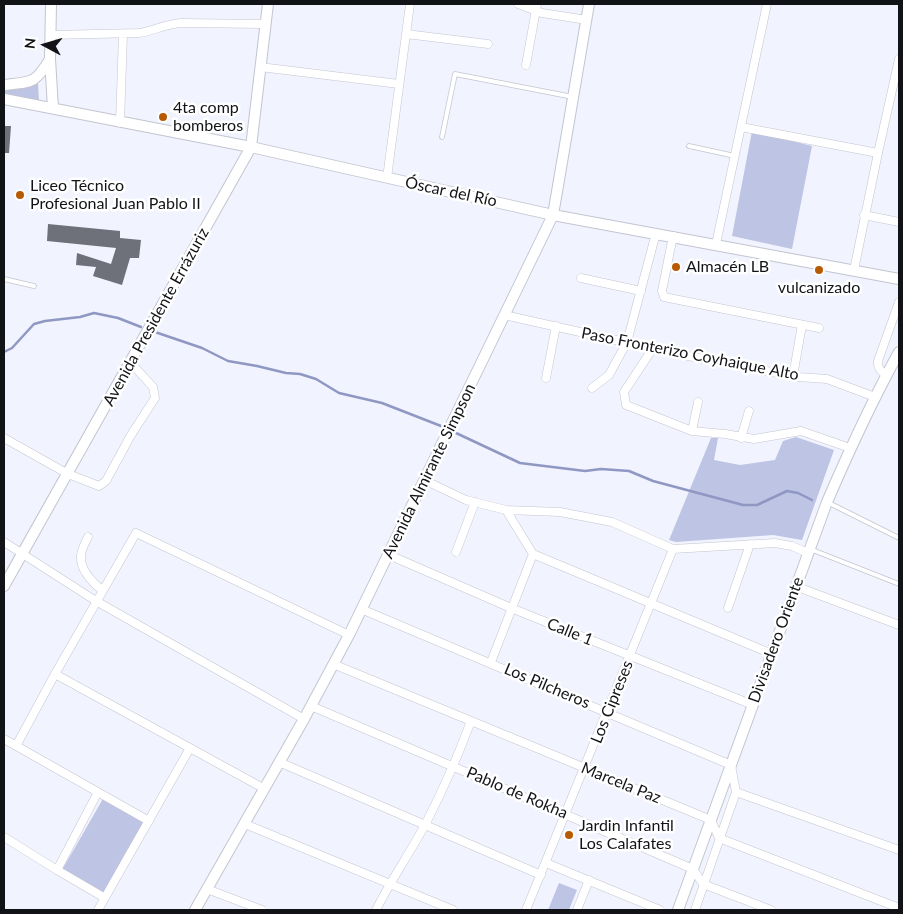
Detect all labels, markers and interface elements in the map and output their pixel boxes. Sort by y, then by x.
north arrow [20,20,70,70]
text: N [21,37,39,50]
place label: 4ta comp bomberos [173,98,243,136]
marker: 4ta comp bomberos [157,111,169,123]
street label: Óscar del Río [403,173,499,211]
place label: Liceo Técnico Profesional Juan Pablo II [30,176,201,214]
marker: Liceo Técnico Profesional Juan Pablo II [14,189,26,201]
street label: Avenida Presidente Errázuriz [99,225,213,409]
place label: Almacén LB [686,257,769,277]
marker: Almacén LB [670,261,682,273]
marker: vulcanizado [813,264,825,276]
place label: vulcanizado [778,278,860,298]
street label: Paso Fronterizo Coyhaique Alto [580,323,800,385]
street label: Avenida Almirante Simpson [378,380,480,562]
street label: Divisadero Oriente [744,574,808,706]
street label: Calle 1 [544,614,596,650]
street label: Los Cipreses [587,658,637,746]
street label: Los Pilcheros [501,659,593,713]
street label: Marcela Paz [578,758,664,808]
street label: Pablo de Rokha [463,763,571,823]
place label: Jardin Infantil Los Calafates [579,816,674,854]
marker: Jardin Infantil Los Calafates [563,829,575,841]

